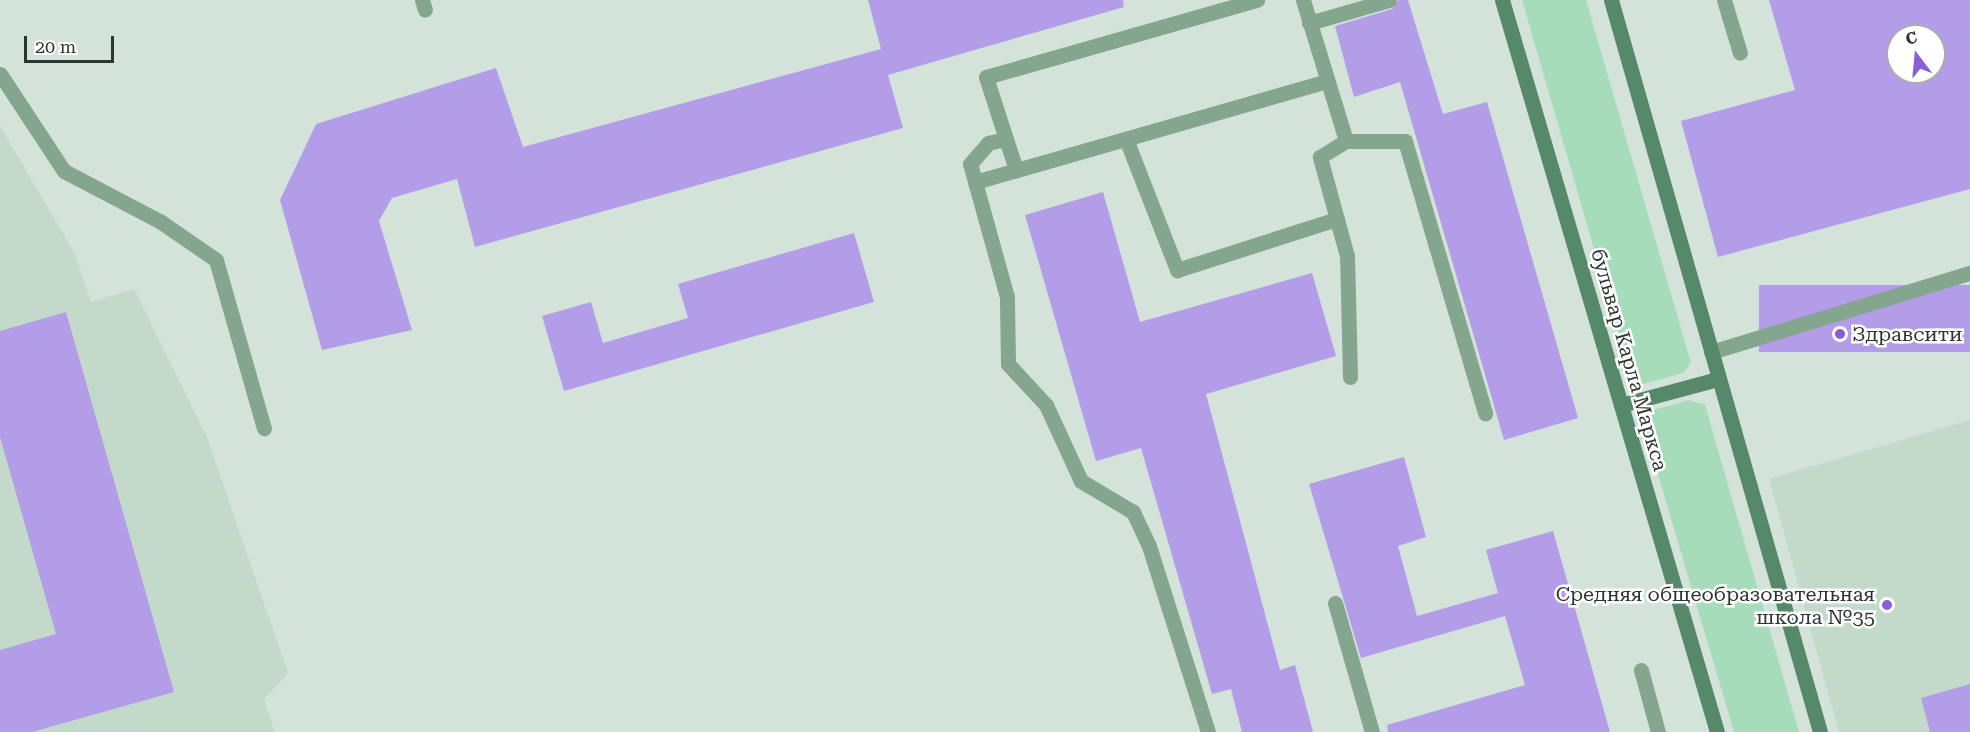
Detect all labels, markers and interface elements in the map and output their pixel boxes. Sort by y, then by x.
scale bar [27,24,117,62]
north arrow [1886,24,1946,84]
text: С [1903,27,1919,49]
text: 20 m [35,36,76,57]
street label: бульвар Карла Маркса [1586,246,1672,474]
place label: Здравсити [1852,322,1962,346]
marker: Здравсити [1833,327,1847,341]
place label: Средняя общеобразовательная школа №35 [1556,582,1875,629]
marker: Средняя общеобразовательная школа №35 [1880,598,1894,612]

